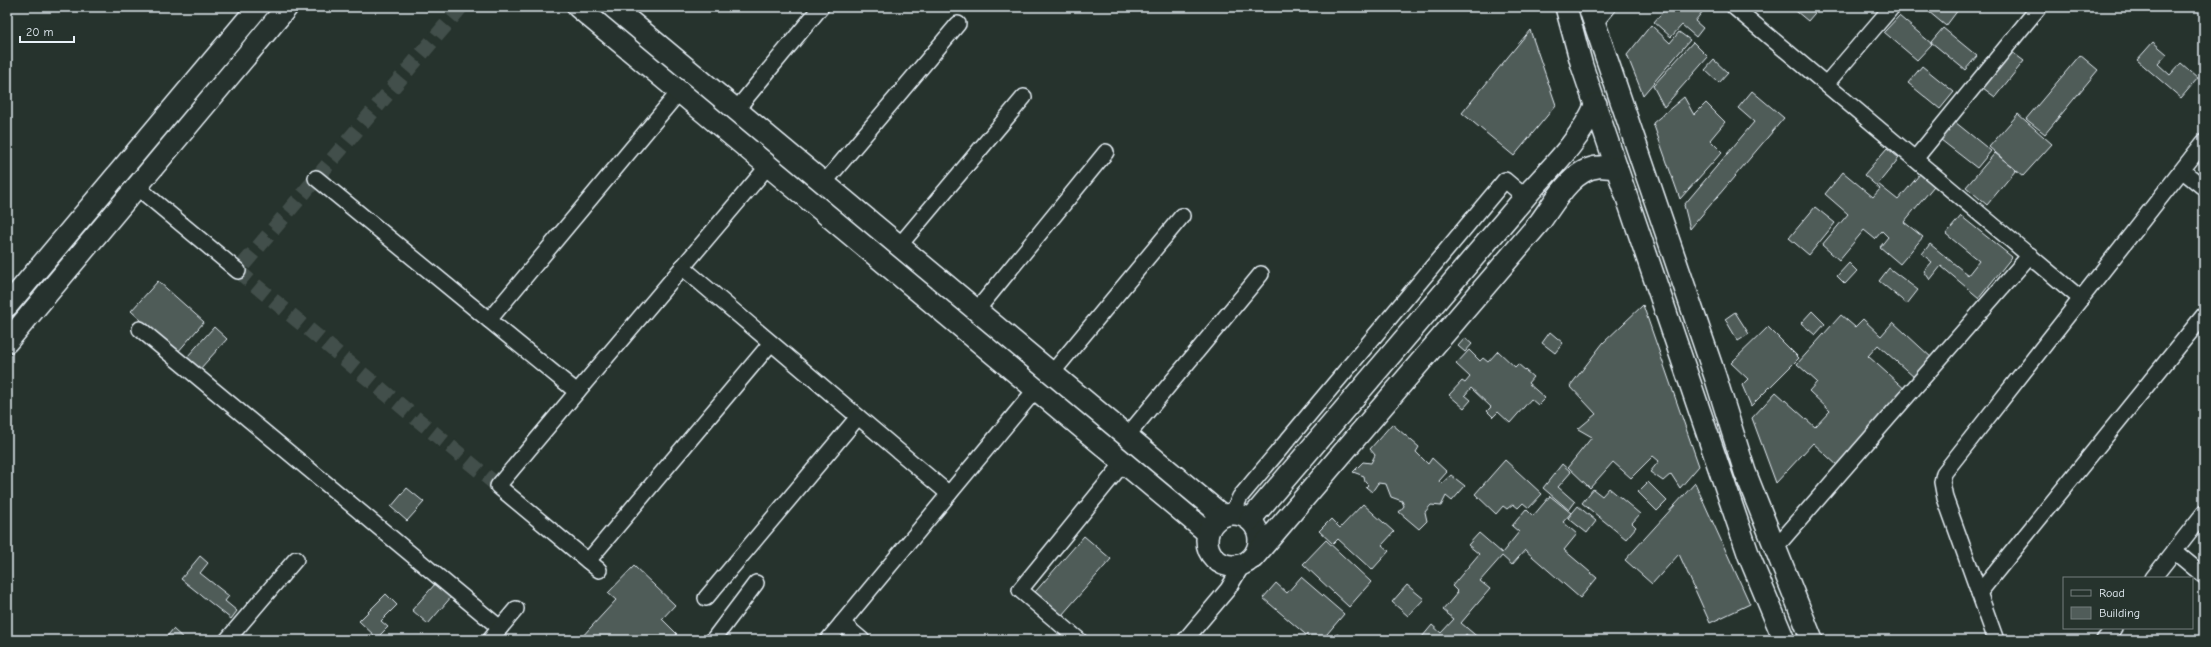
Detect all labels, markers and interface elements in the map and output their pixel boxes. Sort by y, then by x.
scale bar [20,18,74,44]
text: 20 m [26,25,54,39]
legend [2063,577,2193,629]
text: Road [2099,586,2125,600]
text: Building [2099,606,2140,620]

